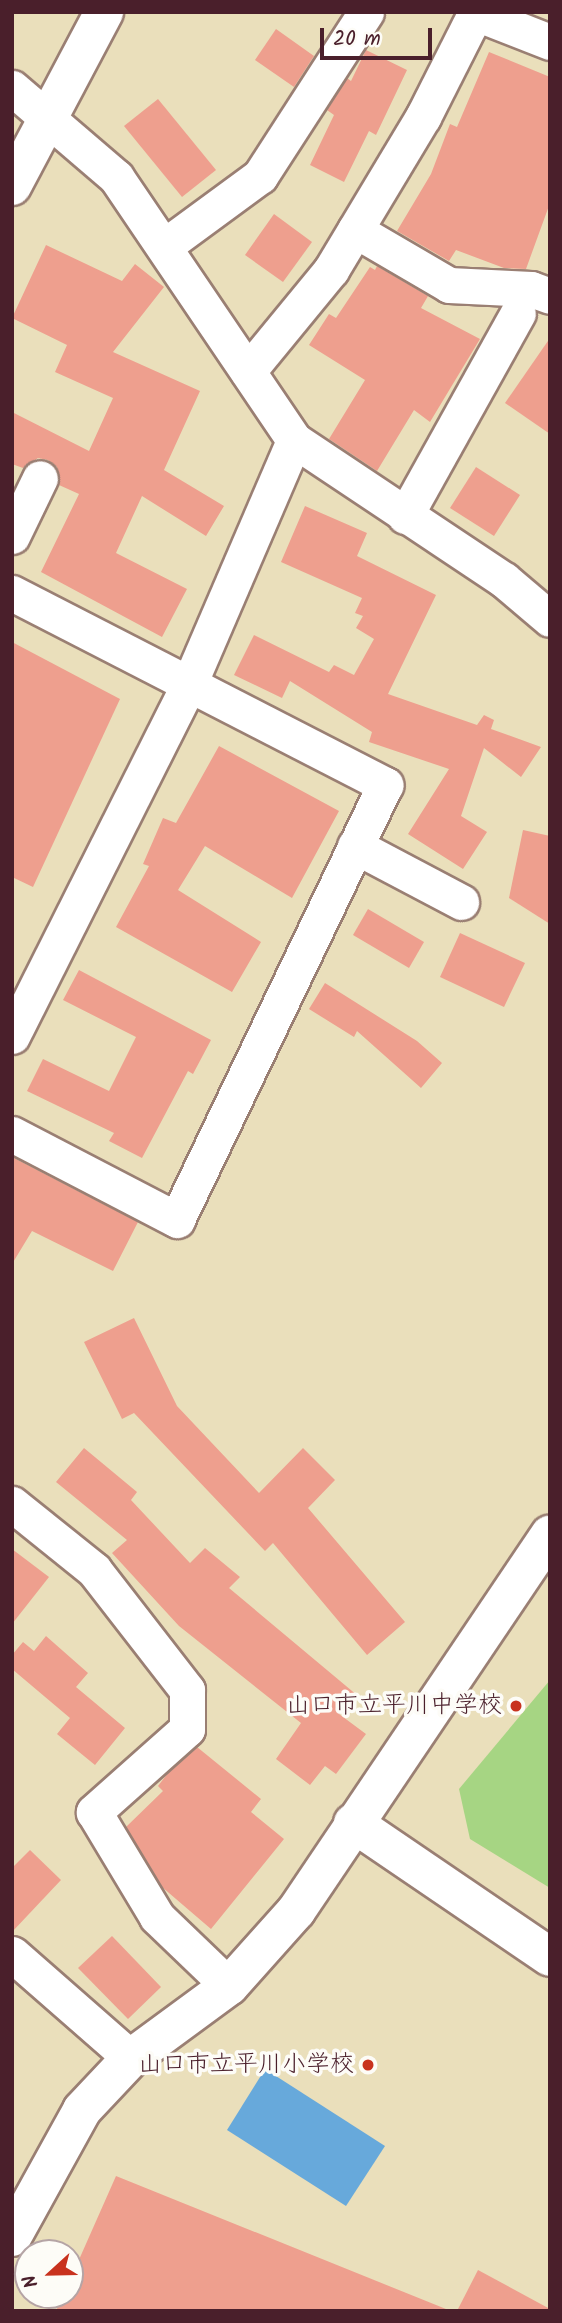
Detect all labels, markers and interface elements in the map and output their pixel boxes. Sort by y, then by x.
scale bar [324,14,436,58]
text: 20 m [333,23,381,56]
place label: 山口市立平川中学校 [286,1692,502,1720]
marker: 山口市立平川中学校 [508,1698,524,1714]
place label: 山口市立平川小学校 [138,2051,354,2079]
marker: 山口市立平川小学校 [360,2057,376,2073]
north arrow [14,2239,84,2309]
text: N [15,2270,48,2292]

